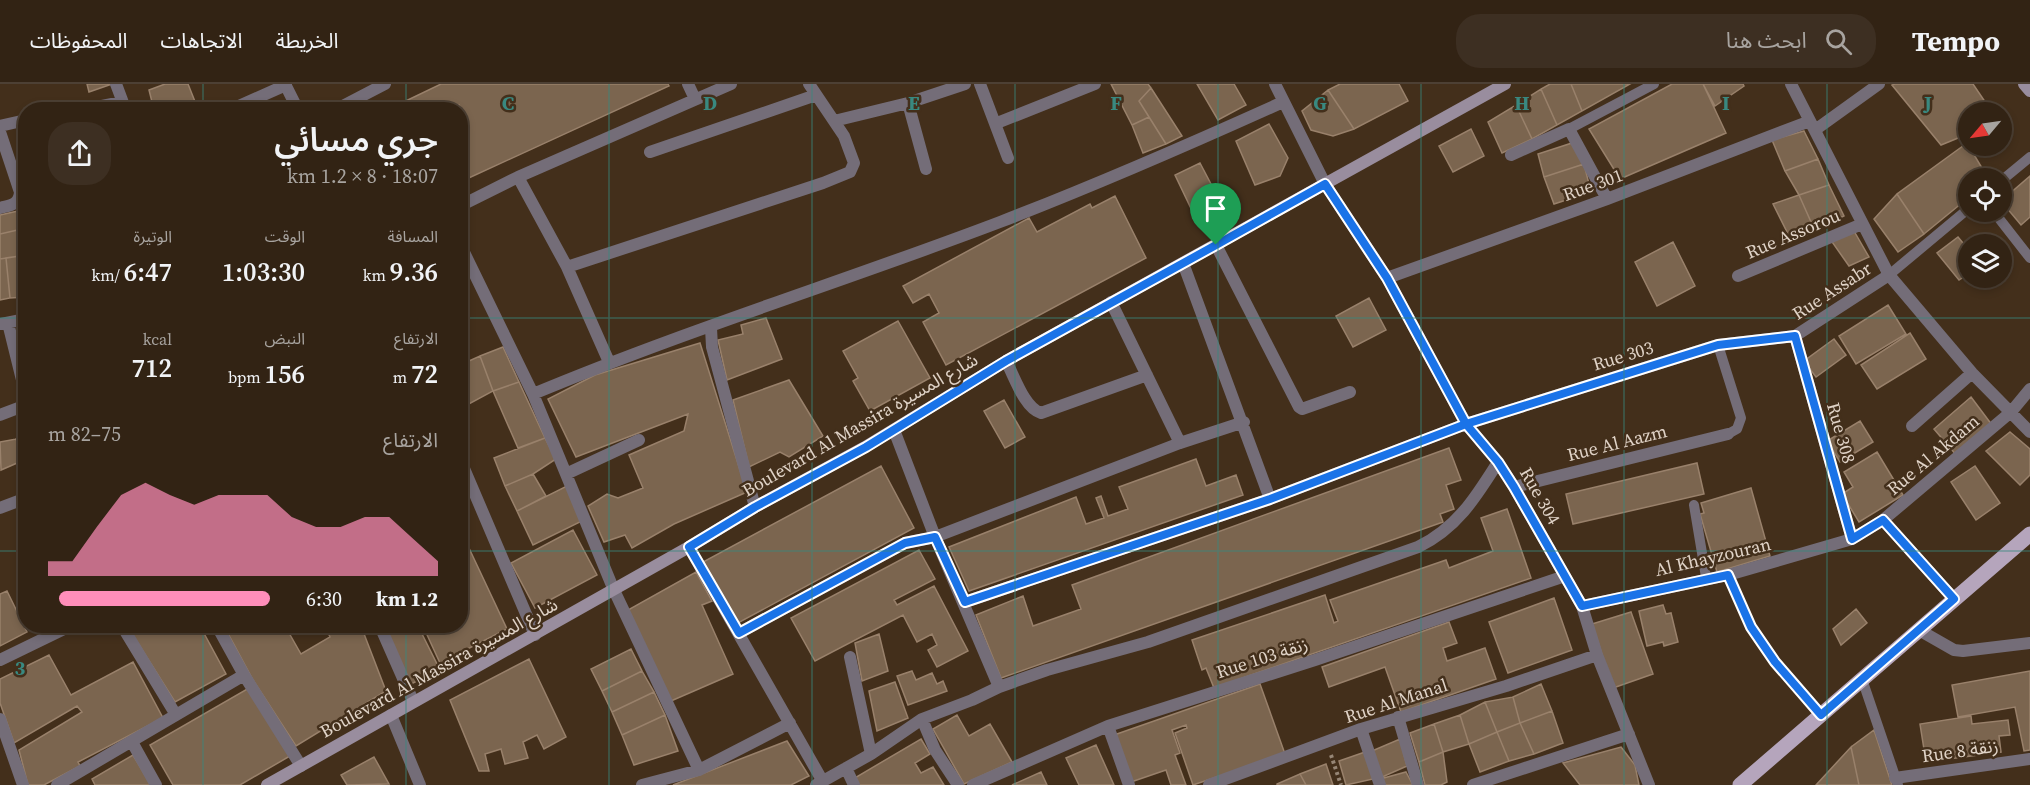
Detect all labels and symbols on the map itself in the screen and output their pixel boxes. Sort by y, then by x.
text: C [502,89,514,117]
text: D [703,89,717,117]
text: E [908,89,920,117]
text: F [1110,89,1122,117]
text: G [1313,89,1327,117]
text: H [1514,89,1530,117]
text: I [1722,89,1730,117]
text: J [1922,89,1932,117]
north arrow [1958,102,2012,156]
street label: Rue 301 [1559,162,1626,207]
pin [1190,183,1241,245]
street label: Rue Assorou [1742,202,1844,265]
street label: Rue Assabr [1787,255,1877,326]
street label: Rue 303 [1589,334,1656,377]
street label: Boulevard Al Massira شارع المسيرة [737,347,983,504]
street label: Rue 308 [1821,400,1862,466]
street label: Rue Al Akdam [1881,409,1984,501]
street label: Rue Al Aazm [1564,418,1669,467]
street label: Rue 304 [1514,463,1567,529]
street label: Al Khayzouran [1652,531,1773,582]
street label: Boulevard Al Massira شارع المسيرة [315,592,563,745]
street label: Rue 103 زنقة [1213,631,1311,684]
text: 3 [15,654,26,682]
street label: Rue Al Manal [1341,672,1451,729]
street label: Rue 8 زنقة [1920,733,2000,768]

